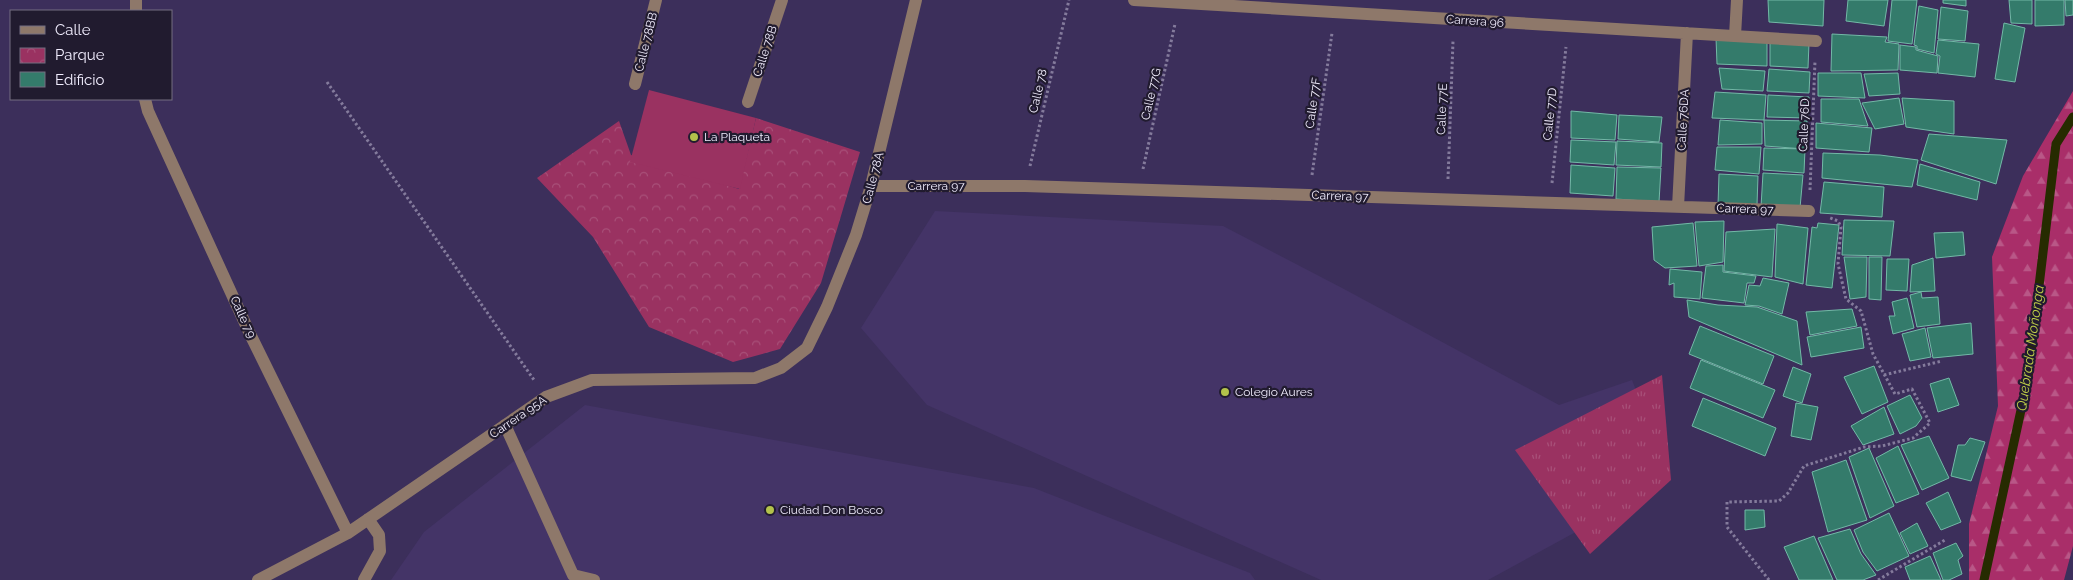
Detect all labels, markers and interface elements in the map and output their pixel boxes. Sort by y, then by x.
legend [10,10,172,100]
street label: Calle 78BB [632,11,660,73]
street label: Carrera 96 [1446,12,1504,30]
text: Calle [55,21,91,39]
street label: Calle 78B [750,24,780,78]
text: Parque [55,46,105,64]
street label: Calle 77G [1138,67,1164,121]
street label: Calle 78 [1026,68,1050,114]
text: Edificio [55,71,105,89]
street label: Calle 77F [1302,77,1324,129]
street label: Calle 77E [1434,83,1450,135]
street label: Calle 77D [1540,87,1560,141]
street label: Calle 76DA [1674,89,1692,151]
street label: Calle 76D [1796,98,1812,152]
place label: La Plaqueta [704,130,770,144]
marker: La Plaqueta [688,131,700,143]
street label: Calle 78A [859,151,887,205]
street label: Carrera 97 [907,179,965,193]
street label: Carrera 97 [1311,188,1369,204]
street label: Carrera 97 [1716,201,1774,217]
water label: Quebrada Moñonga [2013,284,2047,412]
street label: Calle 79 [227,294,259,340]
place label: Colegio Aures [1235,385,1313,399]
marker: Colegio Aures [1219,386,1231,398]
street label: Carrera 95A [487,393,549,441]
place label: Ciudad Don Bosco [780,503,883,517]
marker: Ciudad Don Bosco [764,504,776,516]

